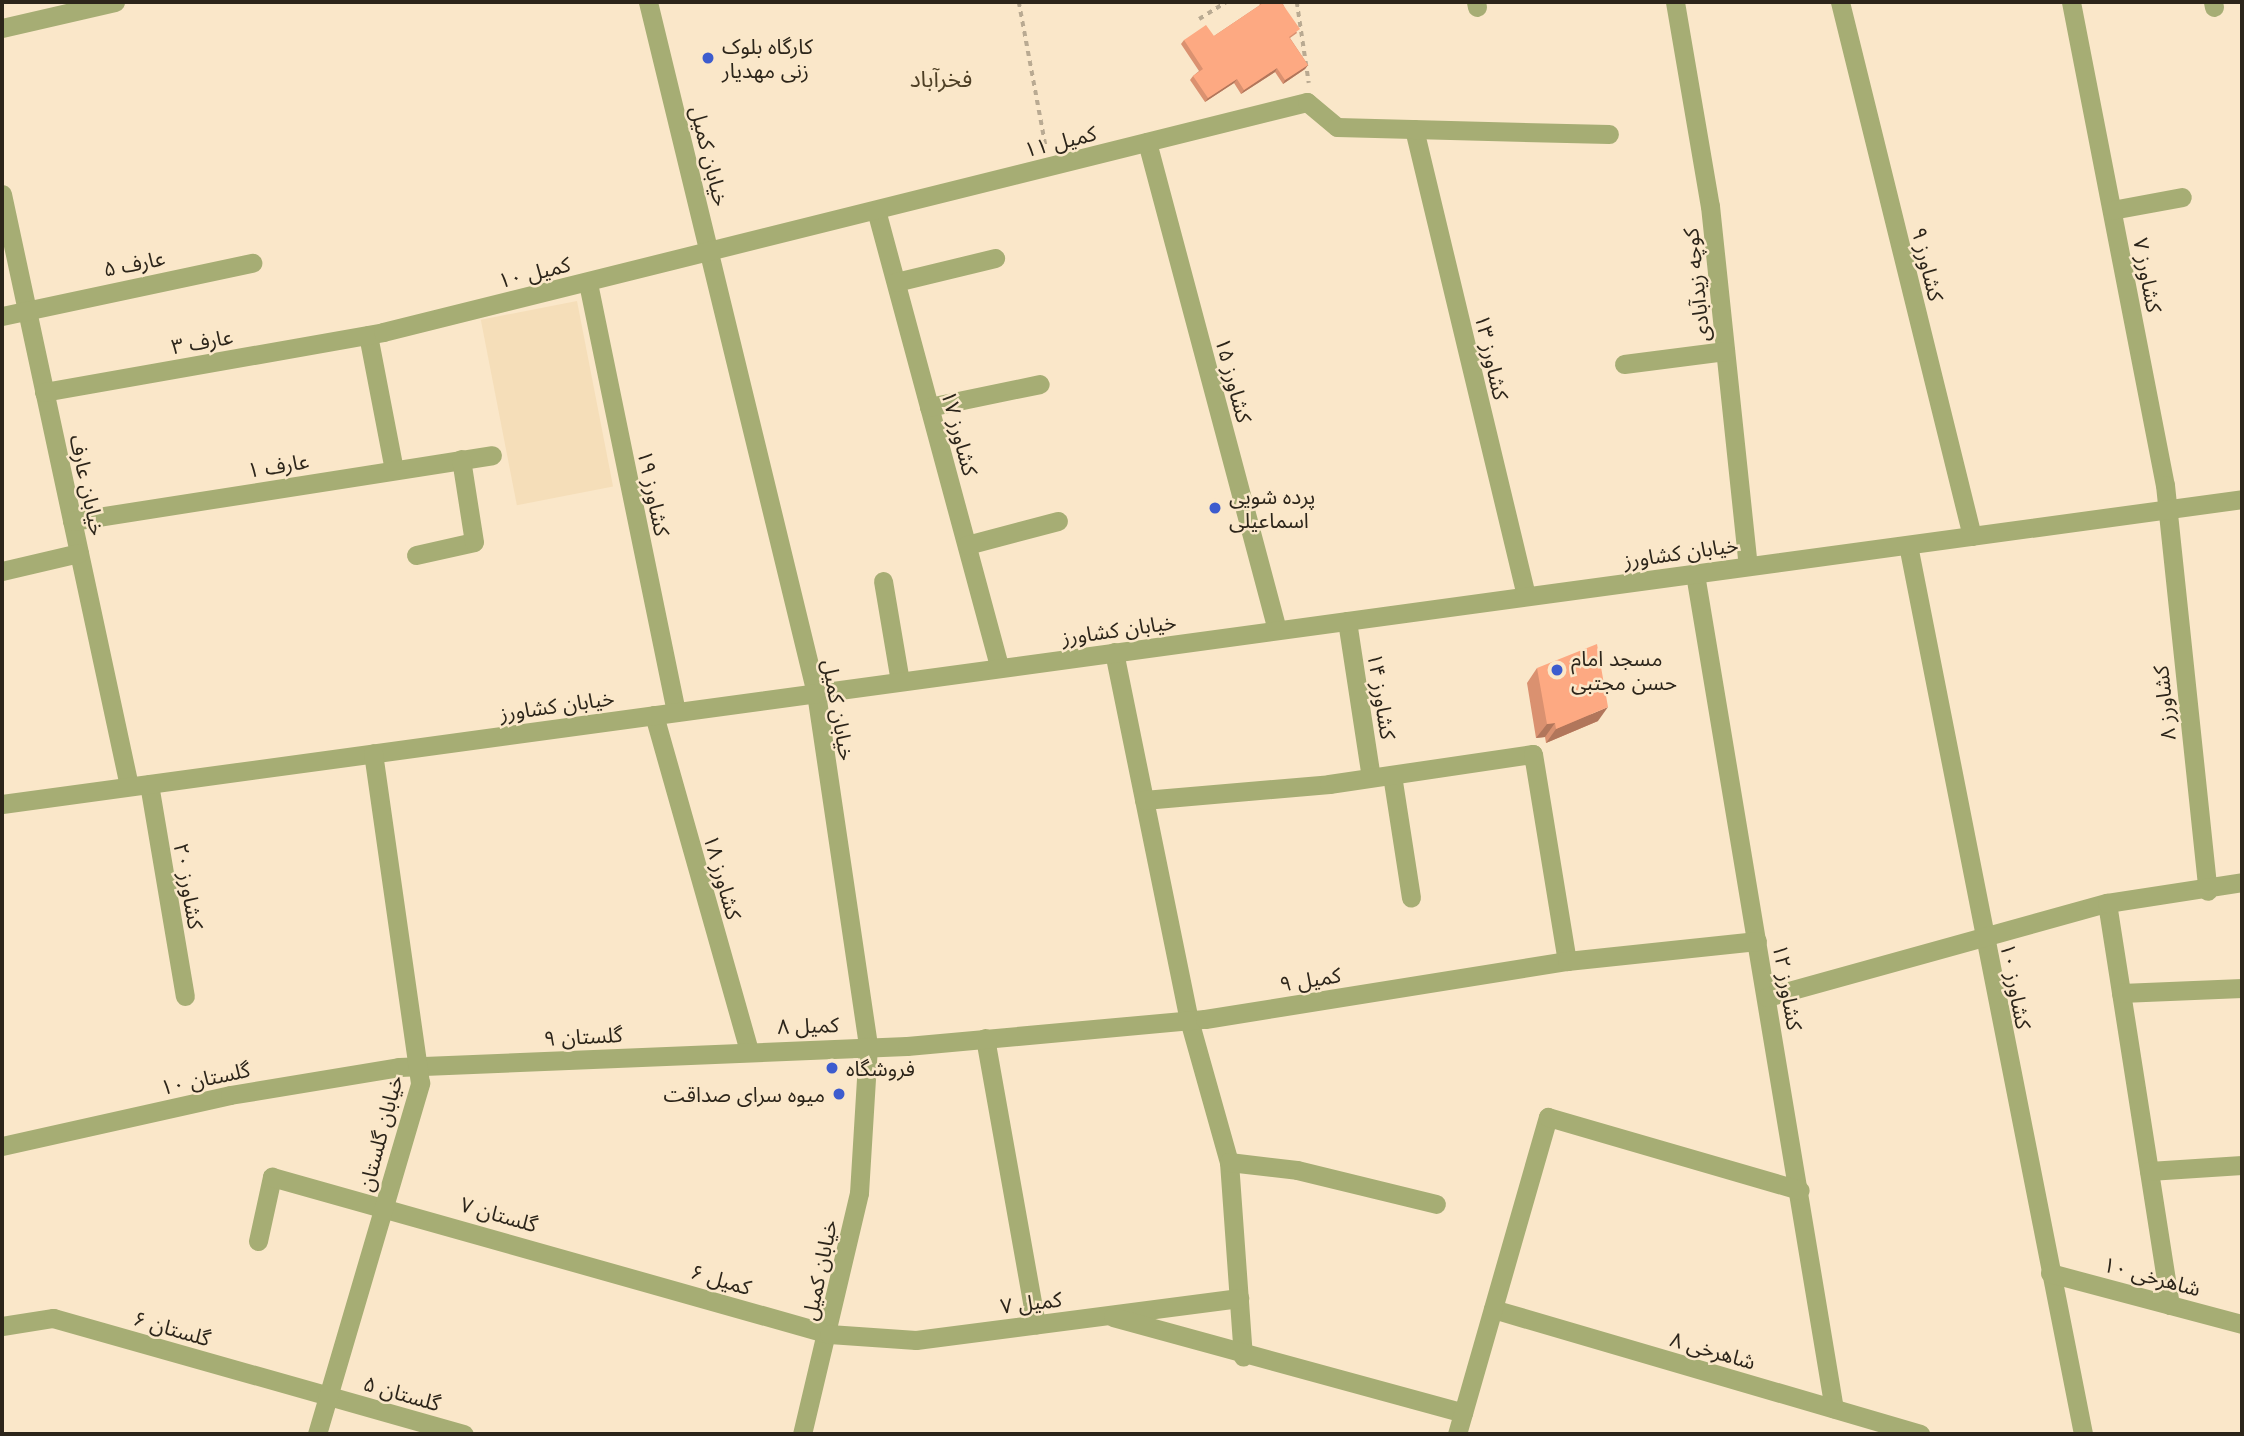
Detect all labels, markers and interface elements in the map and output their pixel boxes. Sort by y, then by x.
place label: کارگاه بلوک زنی مهدیار [722,33,813,83]
marker: کارگاه بلوک زنی مهدیار [700,50,716,66]
district label: فخرآباد [910,65,972,93]
street label: خیابان کمیل [685,103,735,209]
street label: کمیل ۱۱ [1021,120,1099,162]
street label: کشاورز ۹ [1907,224,1949,304]
street label: کوچه زیدآبادی [1678,227,1714,343]
street label: کشاورز ۷ [2128,236,2168,314]
street label: عارف ۵ [101,245,167,281]
street label: کمیل ۱۰ [495,251,573,293]
street label: کشاورز ۱۳ [1470,312,1514,402]
street label: عارف ۳ [169,323,235,359]
street label: کشاورز ۱۵ [1211,335,1257,425]
street label: کشاورز ۱۷ [937,388,983,478]
street label: خیابان عارف [65,432,111,538]
street label: عارف ۱ [245,448,311,482]
street label: کشاورز ۱۹ [633,448,675,538]
place label: پرده شویی اسماعیلی [1229,483,1315,533]
marker: پرده شویی اسماعیلی [1207,500,1223,516]
street label: خیابان کشاورز [1622,531,1740,573]
street label: خیابان کشاورز [1060,608,1178,650]
place label: مسجد امام حسن مجتبی [1571,645,1677,695]
street label: کشاورز ۱۴ [1363,651,1401,741]
street label: خیابان کمیل [818,658,860,762]
marker: مسجد امام حسن مجتبی [1549,662,1565,678]
street label: کشاورز ۸ [2148,664,2180,742]
street label: خیابان کشاورز [498,684,616,726]
street label: کشاورز ۱۸ [699,832,747,922]
street label: کشاورز ۲۰ [169,841,209,931]
street label: کشاورز ۱۰ [1995,941,2037,1031]
street label: کشاورز ۱۲ [1768,942,1808,1032]
street label: کمیل ۹ [1278,962,1342,996]
street label: کمیل ۸ [777,1011,839,1039]
street label: گلستان ۹ [543,1021,623,1051]
place label: فروشگاه [846,1055,915,1081]
street label: گلستان ۱۰ [158,1056,252,1100]
marker: فروشگاه [824,1060,840,1076]
street label: خیابان گلستان [352,1072,408,1194]
place label: میوه سرای صداقت [664,1081,825,1107]
marker: میوه سرای صداقت [831,1086,847,1102]
street label: گلستان ۷ [458,1191,540,1237]
street label: خیابان کمیل [796,1217,842,1323]
street label: شاهرخی ۱۰ [2101,1251,2203,1301]
street label: کمیل ۶ [688,1258,754,1300]
street label: کمیل ۷ [999,1286,1063,1318]
street label: گلستان ۶ [131,1305,213,1351]
street label: شاهرخی ۸ [1667,1326,1759,1374]
street label: گلستان ۵ [361,1370,443,1416]

